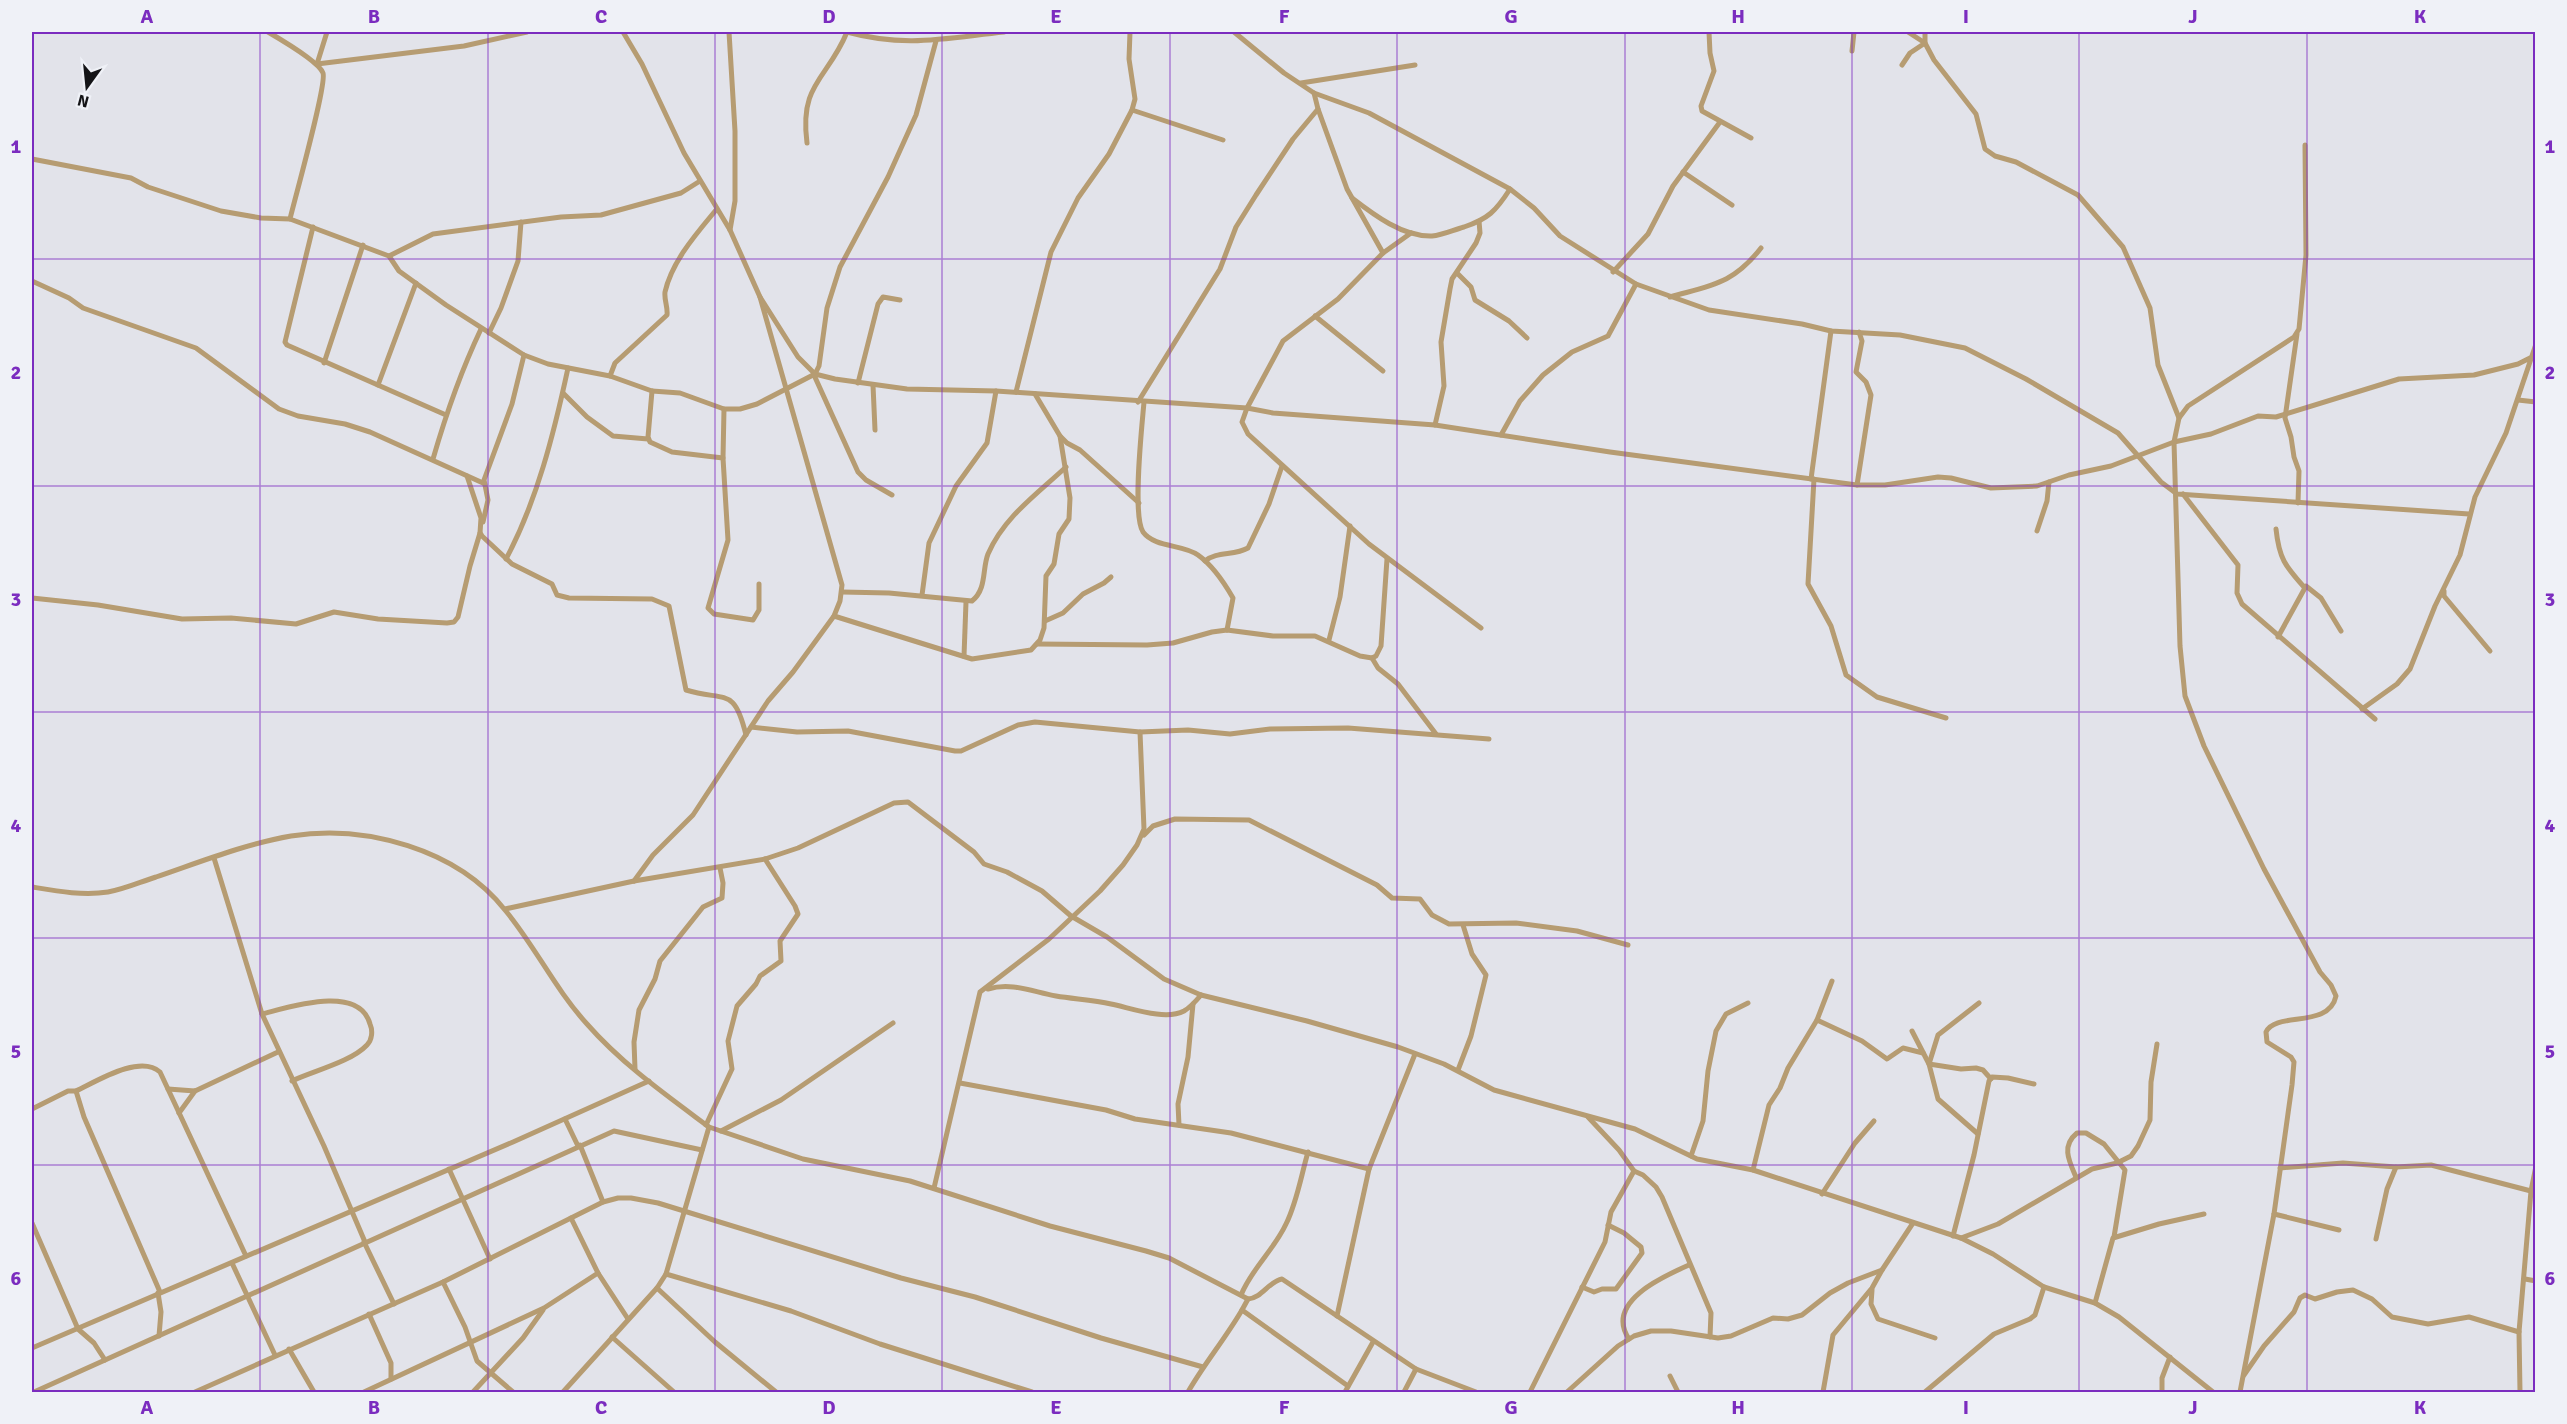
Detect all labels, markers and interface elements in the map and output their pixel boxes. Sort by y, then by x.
text: A [141,4,154,29]
text: B [368,4,380,29]
text: C [595,4,607,29]
text: D [822,4,836,29]
text: E [1050,4,1062,29]
text: F [1279,4,1290,29]
text: G [1504,4,1518,29]
text: H [1731,4,1745,29]
text: I [1963,4,1969,29]
text: J [2188,4,2198,29]
text: K [2414,4,2427,29]
north arrow [57,57,117,117]
text: N [75,89,91,112]
text: 1 [11,134,22,159]
text: 1 [2545,134,2556,159]
text: 2 [11,360,21,385]
text: 2 [2545,360,2555,385]
text: 3 [11,587,21,612]
text: 3 [2545,587,2555,612]
text: 4 [11,813,22,838]
text: 4 [2545,813,2556,838]
text: 5 [11,1039,21,1064]
text: 5 [2545,1039,2555,1064]
text: 6 [11,1266,22,1291]
text: 6 [2545,1266,2556,1291]
text: A [141,1395,154,1420]
text: B [368,1395,380,1420]
text: C [595,1395,607,1420]
text: D [822,1395,836,1420]
text: E [1050,1395,1062,1420]
text: F [1279,1395,1290,1420]
text: G [1504,1395,1518,1420]
text: H [1731,1395,1745,1420]
text: I [1963,1395,1969,1420]
text: J [2188,1395,2198,1420]
text: K [2414,1395,2427,1420]

